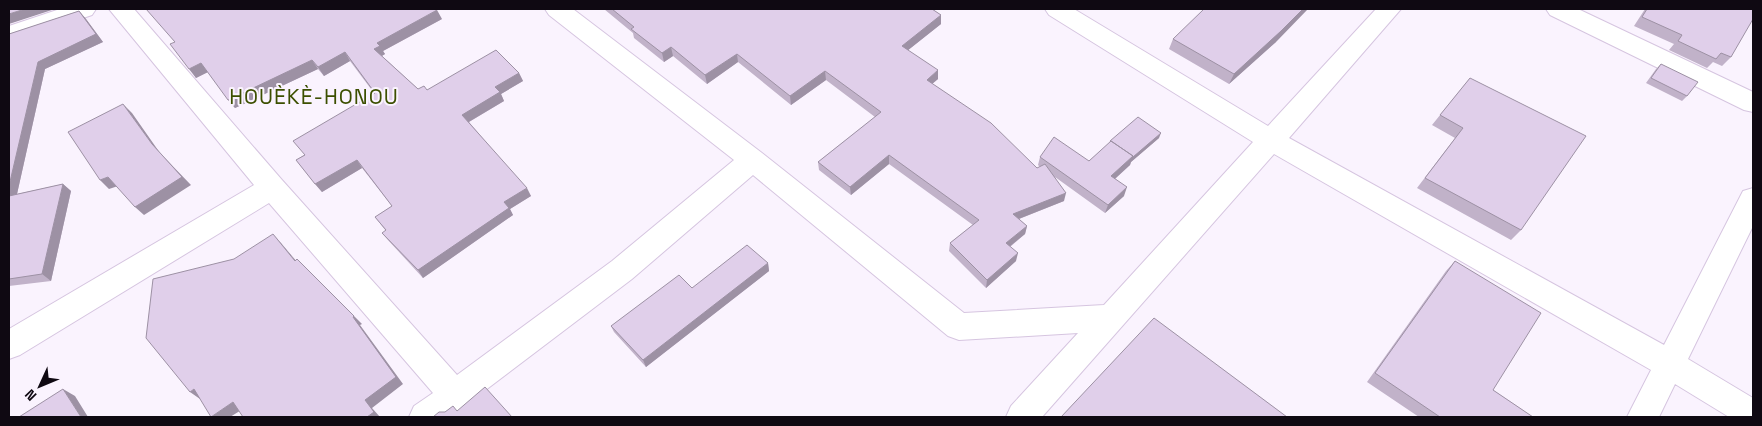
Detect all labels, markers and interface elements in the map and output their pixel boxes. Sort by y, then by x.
district label: HOUÈKÈ-HONOU [229,83,399,110]
north arrow [15,361,65,411]
text: N [21,385,40,405]

